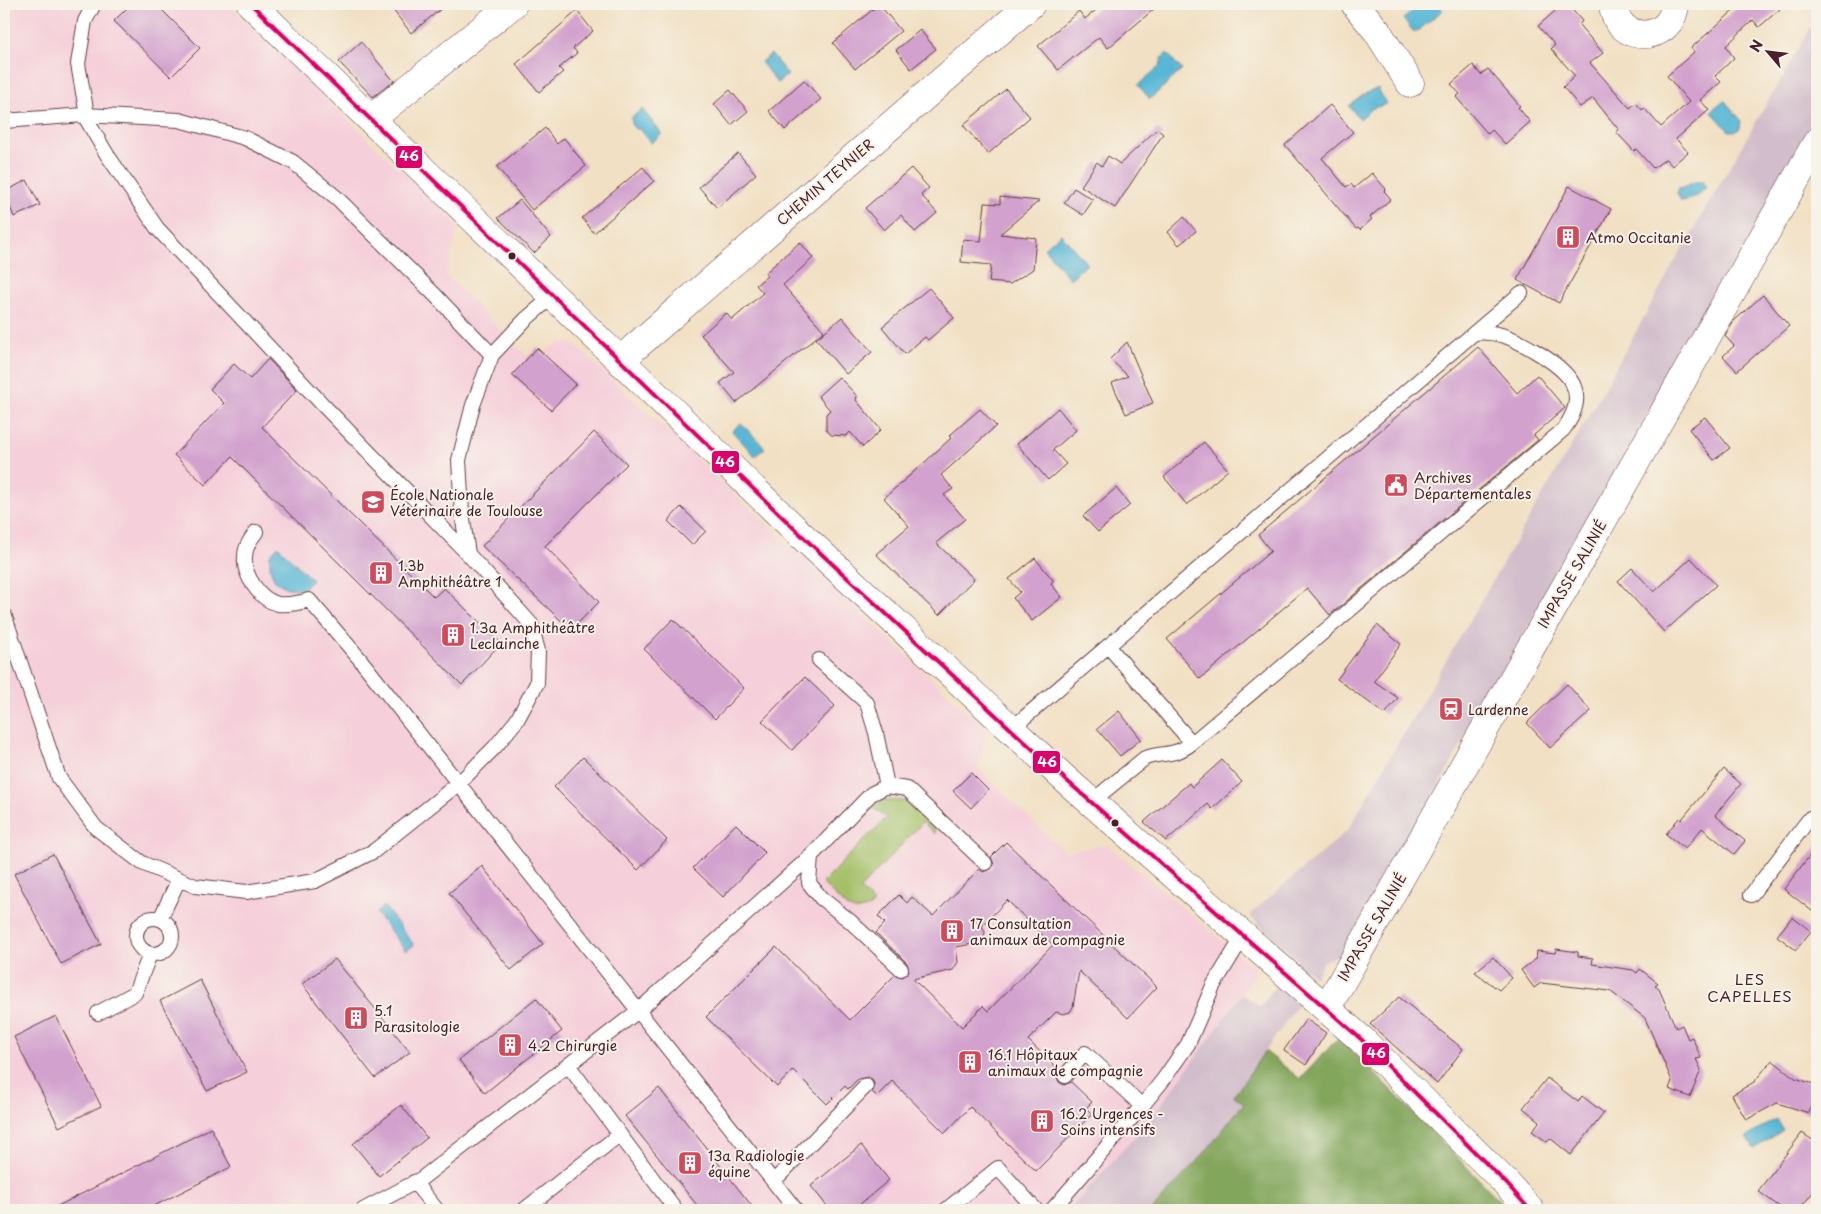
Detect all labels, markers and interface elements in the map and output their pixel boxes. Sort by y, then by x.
north arrow [1744,28,1794,78]
text: N [1744,36,1768,55]
street label: CHEMIN TEYNIER [772,134,878,230]
line badge: 46 [395,145,423,169]
text: 46 [399,145,419,166]
building icon: Atmo Occitanie [1555,224,1581,250]
place label: Atmo Occitanie [1586,227,1692,248]
unlabelled marker [507,251,517,261]
line badge: 46 [711,450,740,474]
text: 46 [715,451,735,472]
place label: Archives Départementales [1414,467,1531,504]
public building icon: Archives Départementales [1383,472,1409,498]
place label: École Nationale Vétérinaire de Toulouse [390,484,543,521]
school or university icon: École Nationale Vétérinaire de Toulouse [360,489,386,515]
street label: IMPASSE SALINIÉ [1532,516,1612,632]
place label: 1.3b Amphithéâtre 1 [398,555,502,592]
building icon: 1.3b Amphithéâtre 1 [368,560,394,586]
place label: 1.3a Amphithéâtre Leclainche [470,617,595,654]
building icon: 1.3a Amphithéâtre Leclainche [440,622,466,648]
station icon: Lardenne [1438,696,1464,722]
place label: Lardenne [1468,699,1529,720]
line badge: 46 [1032,750,1061,774]
text: 46 [1037,751,1057,772]
unlabelled marker [1110,818,1120,828]
street label: IMPASSE SALINIÉ [1332,869,1412,985]
place label: 17 Consultation animaux de compagnie [970,913,1126,950]
building icon: 17 Consultation animaux de compagnie [939,918,965,944]
district label: LES CAPELLES [1707,967,1793,1007]
place label: 5.1 Parasitologie [374,1000,460,1037]
building icon: 5.1 Parasitologie [343,1005,369,1031]
building icon: 4.2 Chirurgie [497,1032,523,1058]
place label: 4.2 Chirurgie [528,1035,617,1056]
line badge: 46 [1361,1042,1390,1066]
text: 46 [1366,1042,1386,1063]
place label: 16.1 Hôpitaux animaux de compagnie [988,1044,1144,1081]
building icon: 16.1 Hôpitaux animaux de compagnie [957,1049,983,1075]
place label: 16.2 Urgences - Soins intensifs [1060,1103,1164,1140]
building icon: 16.2 Urgences - Soins intensifs [1029,1108,1055,1134]
place label: 13a Radiologie équine [708,1145,804,1182]
building icon: 13a Radiologie équine [677,1150,703,1176]

